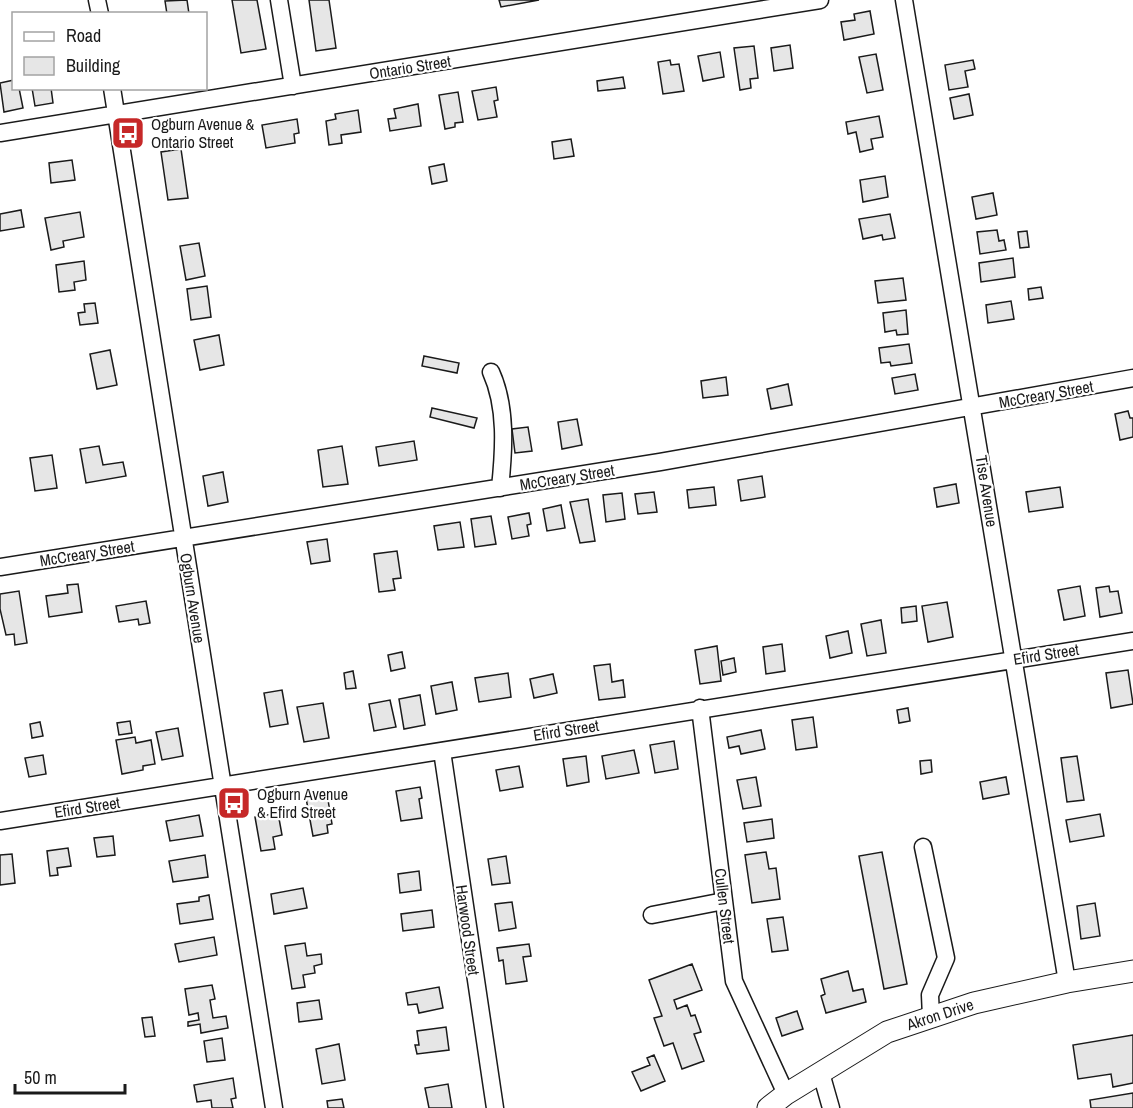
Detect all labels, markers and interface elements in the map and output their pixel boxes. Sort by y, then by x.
legend [12,12,207,90]
text: Road [66,23,101,48]
street label: Ontario Street [368,50,453,84]
text: Building [66,53,121,78]
place label: Ogburn Avenue & Ontario Street [151,113,255,153]
bus stop icon: Ogburn Avenue & Ontario Street [110,115,146,151]
street label: McCreary Street [997,375,1095,413]
street label: Tise Avenue [970,454,1004,528]
street label: McCreary Street [518,459,616,495]
street label: McCreary Street [38,535,136,571]
street label: Ogburn Avenue [175,551,211,645]
street label: Efird Street [1012,638,1081,670]
street label: Efird Street [532,714,601,746]
place label: Ogburn Avenue & Efird Street [257,783,348,823]
bus stop icon: Ogburn Avenue & Efird Street [216,785,252,821]
street label: Efird Street [53,791,122,823]
street label: Cullen Street [709,867,741,945]
street label: Harwood Street [451,883,485,977]
street label: Akron Drive [903,993,976,1035]
scale bar [15,1057,124,1095]
text: 50 m [24,1065,57,1090]

